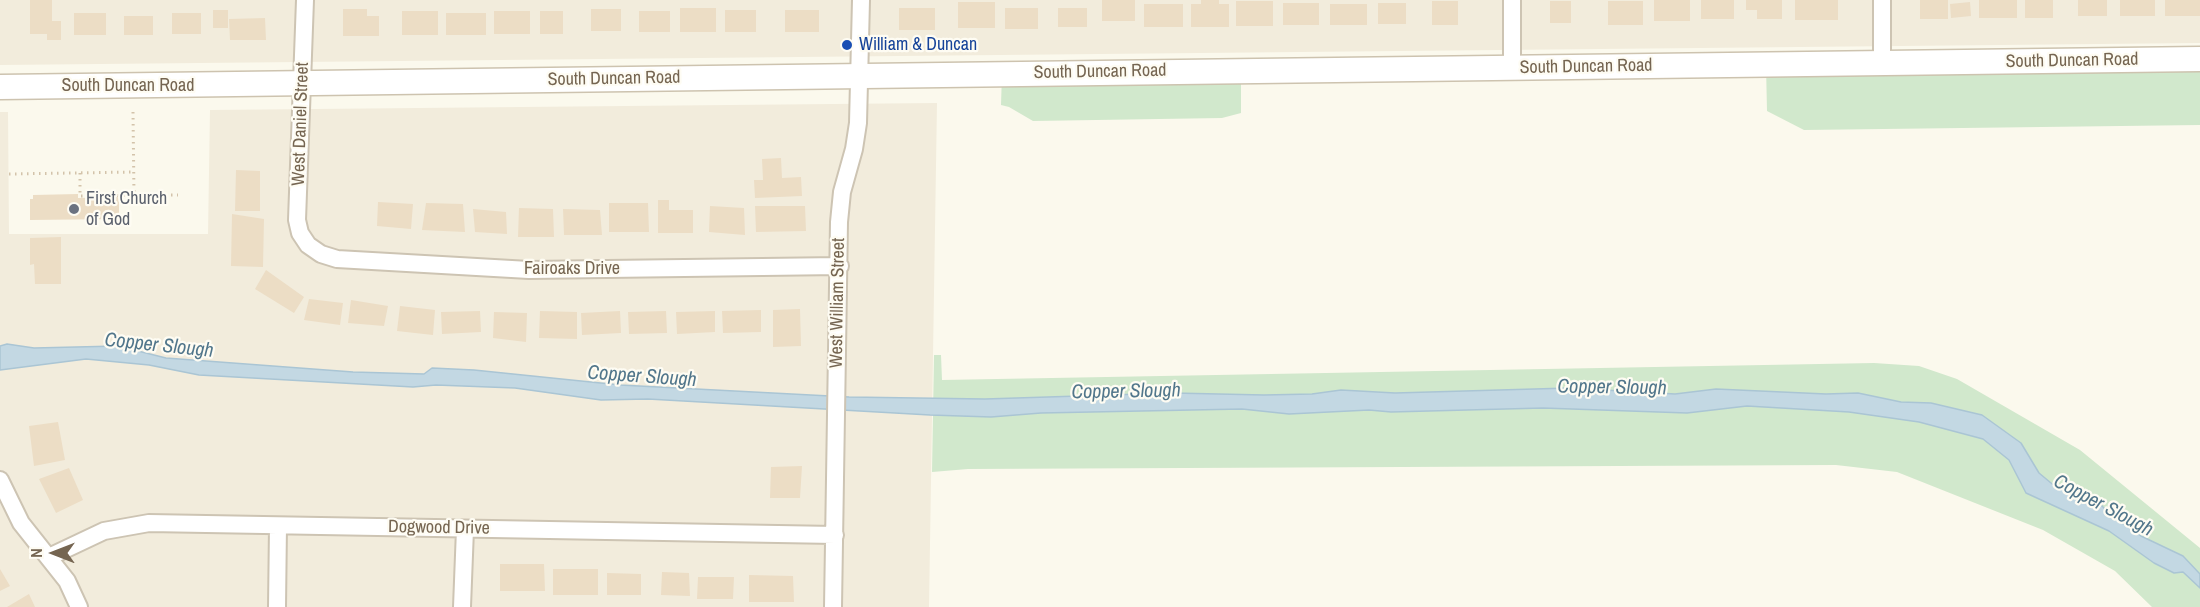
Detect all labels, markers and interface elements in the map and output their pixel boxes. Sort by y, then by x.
place label: William & Duncan [859,34,977,56]
marker: William & Duncan [840,38,854,52]
street label: South Duncan Road [2005,49,2139,73]
street label: South Duncan Road [1519,55,1653,79]
street label: South Duncan Road [1033,60,1167,84]
street label: West Daniel Street [288,62,314,186]
street label: South Duncan Road [547,67,681,91]
street label: South Duncan Road [62,75,194,97]
place label: First Church of God [86,188,167,230]
marker: First Church of God [67,202,81,216]
street label: West William Street [826,238,850,368]
street label: Fairoaks Drive [524,258,620,280]
water label: Copper Slough [103,328,215,364]
water label: Copper Slough [587,361,697,393]
water label: Copper Slough [1557,375,1667,401]
water label: Copper Slough [1071,379,1181,405]
water label: Copper Slough [2049,470,2157,542]
street label: Dogwood Drive [388,516,490,540]
north arrow [24,523,84,583]
text: N [25,548,47,558]

